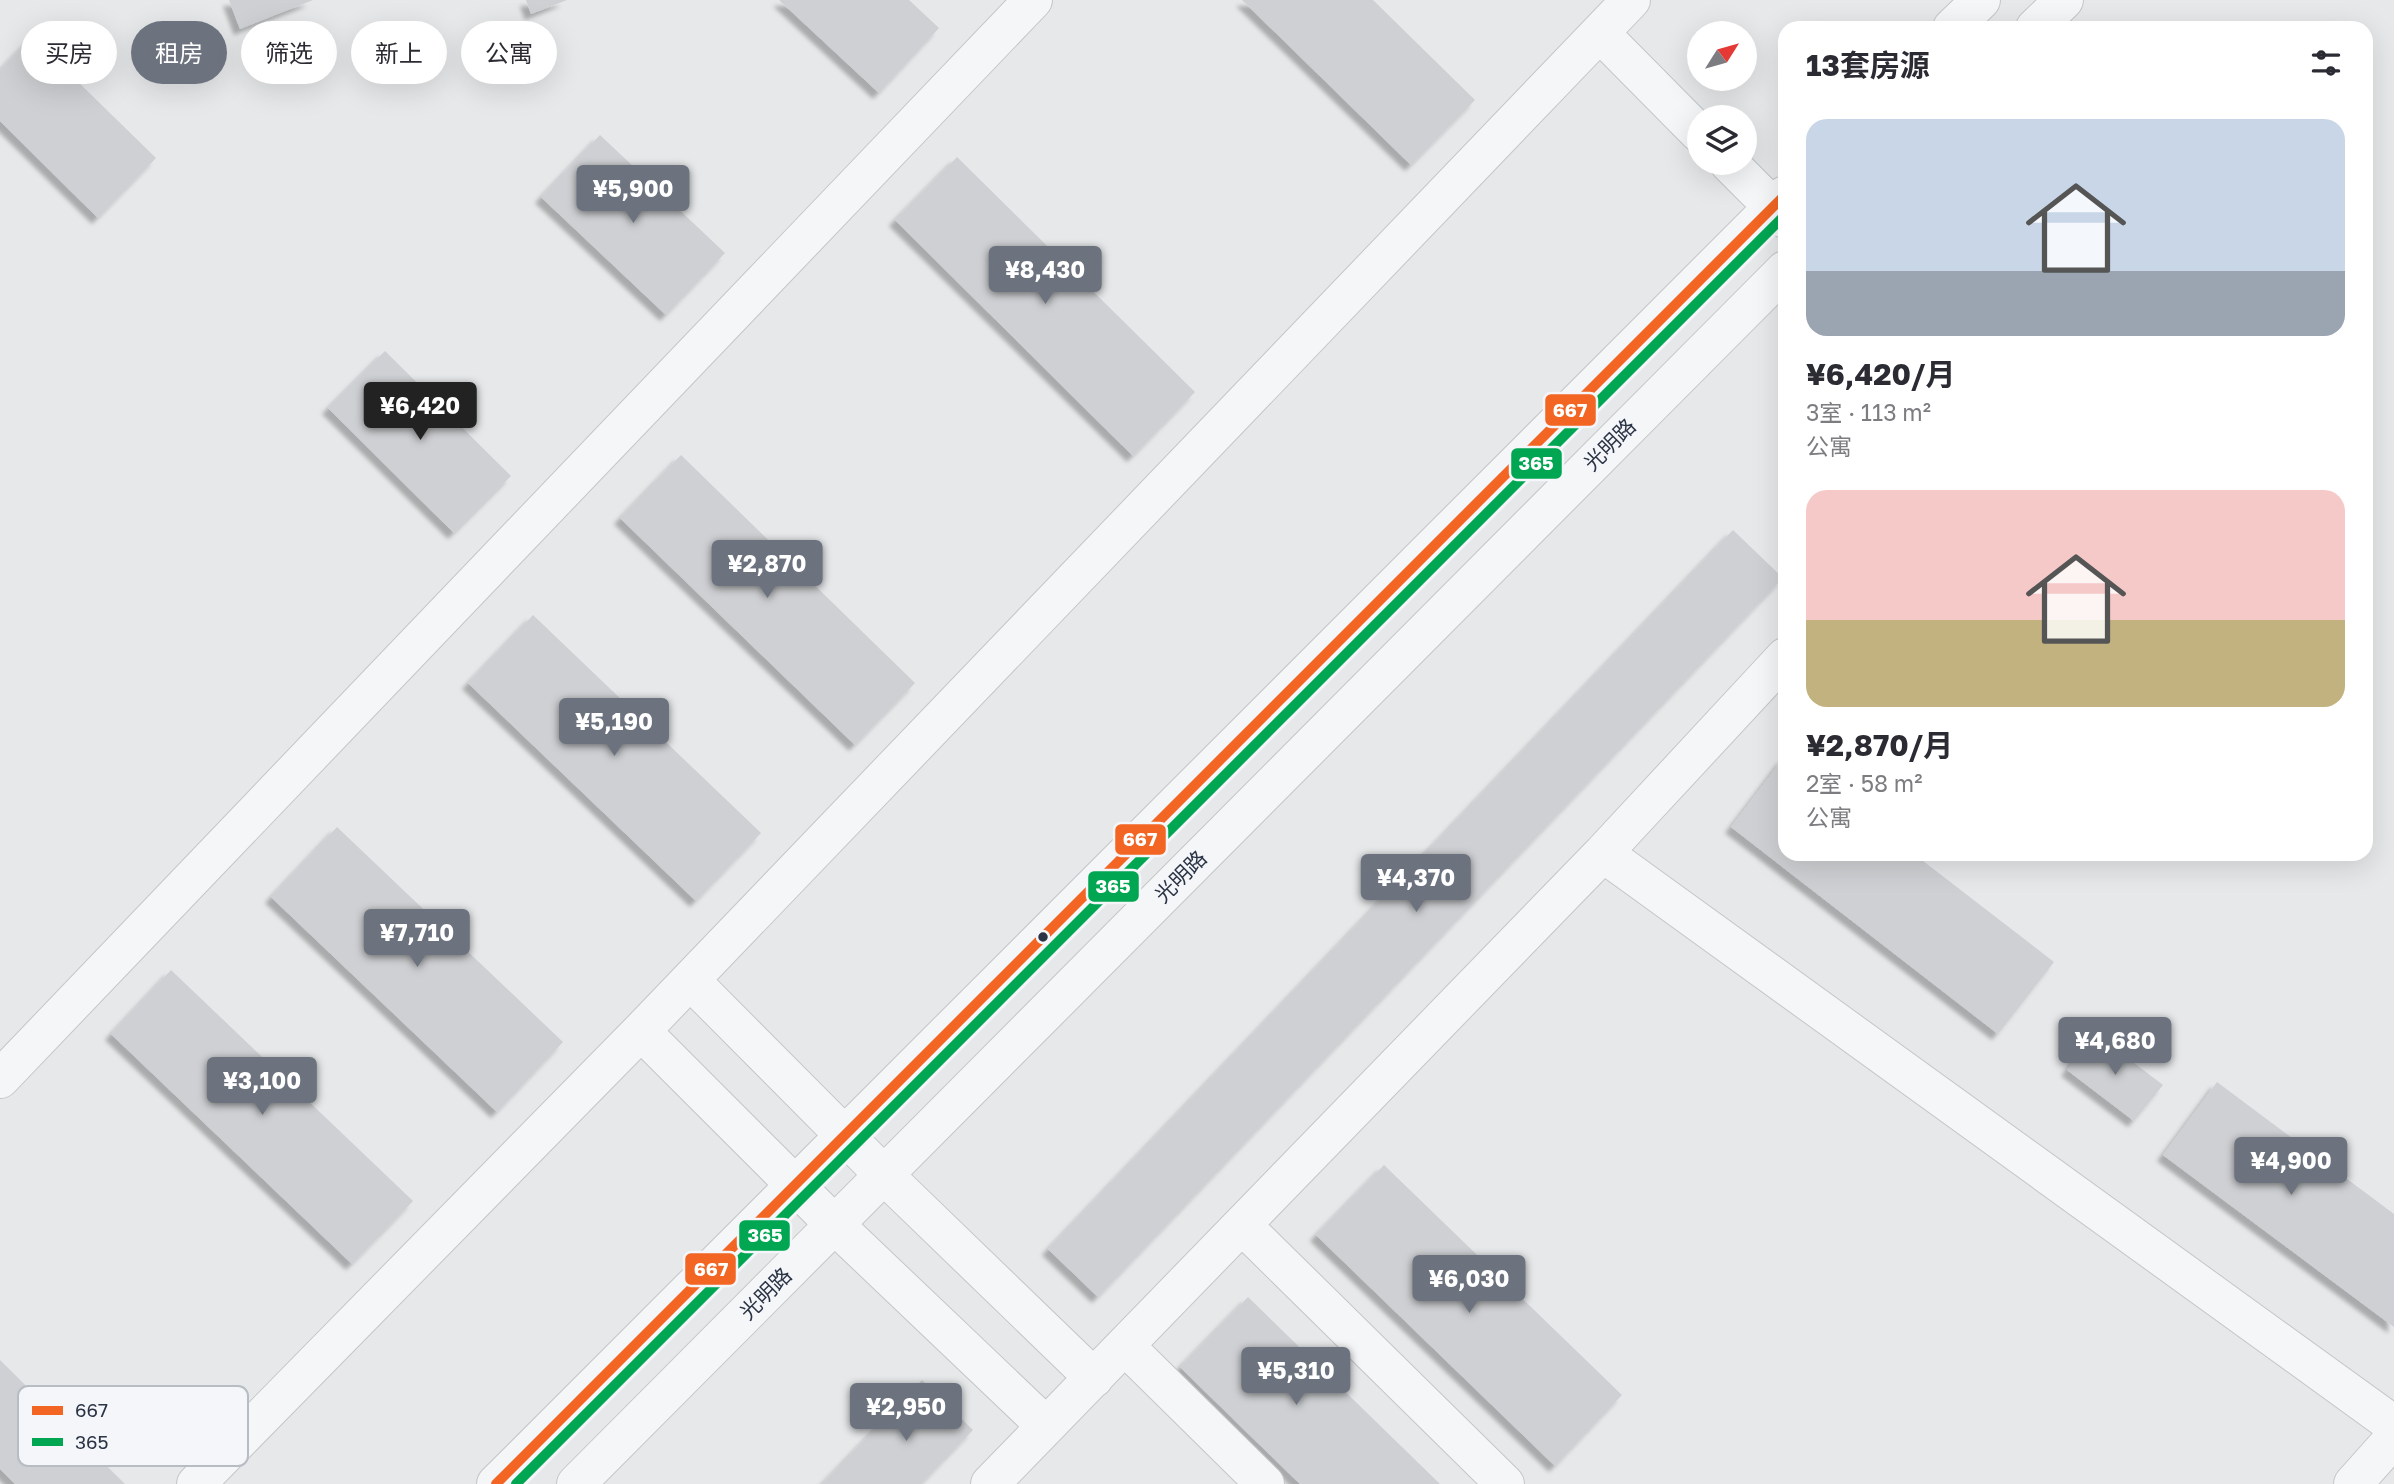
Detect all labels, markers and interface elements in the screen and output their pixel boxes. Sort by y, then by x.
chip: 买房 [21,21,117,84]
chip: 租房 [131,21,227,84]
chip: 筛选 [241,21,337,84]
chip: 新上 [351,21,447,84]
chip: 公寓 [461,21,557,84]
north arrow [1687,21,1757,91]
map controls [1687,21,1757,175]
icon: filters [2307,44,2345,82]
text: 13套房源 [1806,47,1930,83]
button: layers [1687,105,1757,175]
icon: home [2013,165,2139,291]
pin: ¥5,900 [576,166,690,225]
text: ¥5,900 [592,174,674,202]
pin: ¥8,430 [988,246,1102,306]
text: ¥8,430 [1005,255,1085,283]
text: ¥6,420/月 [1806,356,1955,392]
pin: ¥6,420 [363,382,477,442]
text: ¥6,420 [380,391,460,419]
line badge: 667 [1544,393,1597,427]
text: 667 [1553,398,1587,421]
text: 3室 · 113 m² [1806,398,1931,426]
street label: 光明路 [1578,413,1641,476]
text: 公寓 [1806,432,1852,460]
line badge: 365 [1510,447,1563,480]
text: 365 [1518,451,1554,474]
icon: home [2013,536,2139,662]
pin: ¥2,870 [710,540,824,600]
text: ¥2,870 [728,549,806,577]
pin: ¥5,190 [557,698,671,758]
text: ¥5,190 [575,707,653,735]
text: ¥2,870/月 [1806,727,1953,763]
text: 2室 · 58 m² [1806,769,1923,797]
text: 公寓 [1806,803,1852,831]
line badge: 667 [1114,823,1167,856]
text: 667 [1123,827,1157,850]
street label: 光明路 [1149,845,1212,908]
pin: ¥4,370 [1359,855,1473,914]
text: ¥4,370 [1377,863,1455,891]
line badge: 365 [1087,870,1140,903]
text: 365 [1095,874,1131,897]
pin: ¥7,710 [360,909,474,969]
text: ¥7,710 [380,918,454,946]
unlabelled marker [1036,930,1050,944]
pin: ¥4,680 [2058,1018,2172,1077]
text: ¥4,680 [2074,1026,2156,1054]
pin: ¥3,100 [205,1058,319,1117]
text: ¥3,100 [223,1066,301,1094]
pin: ¥4,900 [2234,1138,2348,1197]
text: ¥4,900 [2250,1146,2332,1174]
line badge: 365 [738,1219,791,1252]
text: 365 [747,1223,783,1246]
line badge: 667 [684,1252,737,1286]
pin: ¥6,030 [1412,1256,1526,1315]
text: 667 [694,1257,728,1280]
street label: 光明路 [734,1262,797,1325]
text: ¥6,030 [1428,1264,1510,1292]
pin: ¥5,310 [1239,1348,1353,1407]
text: ¥5,310 [1257,1356,1335,1384]
pin: ¥2,950 [849,1384,963,1443]
legend [18,1386,248,1466]
text: ¥2,950 [866,1392,946,1420]
text: 667 [75,1398,108,1421]
text: 365 [75,1430,109,1453]

